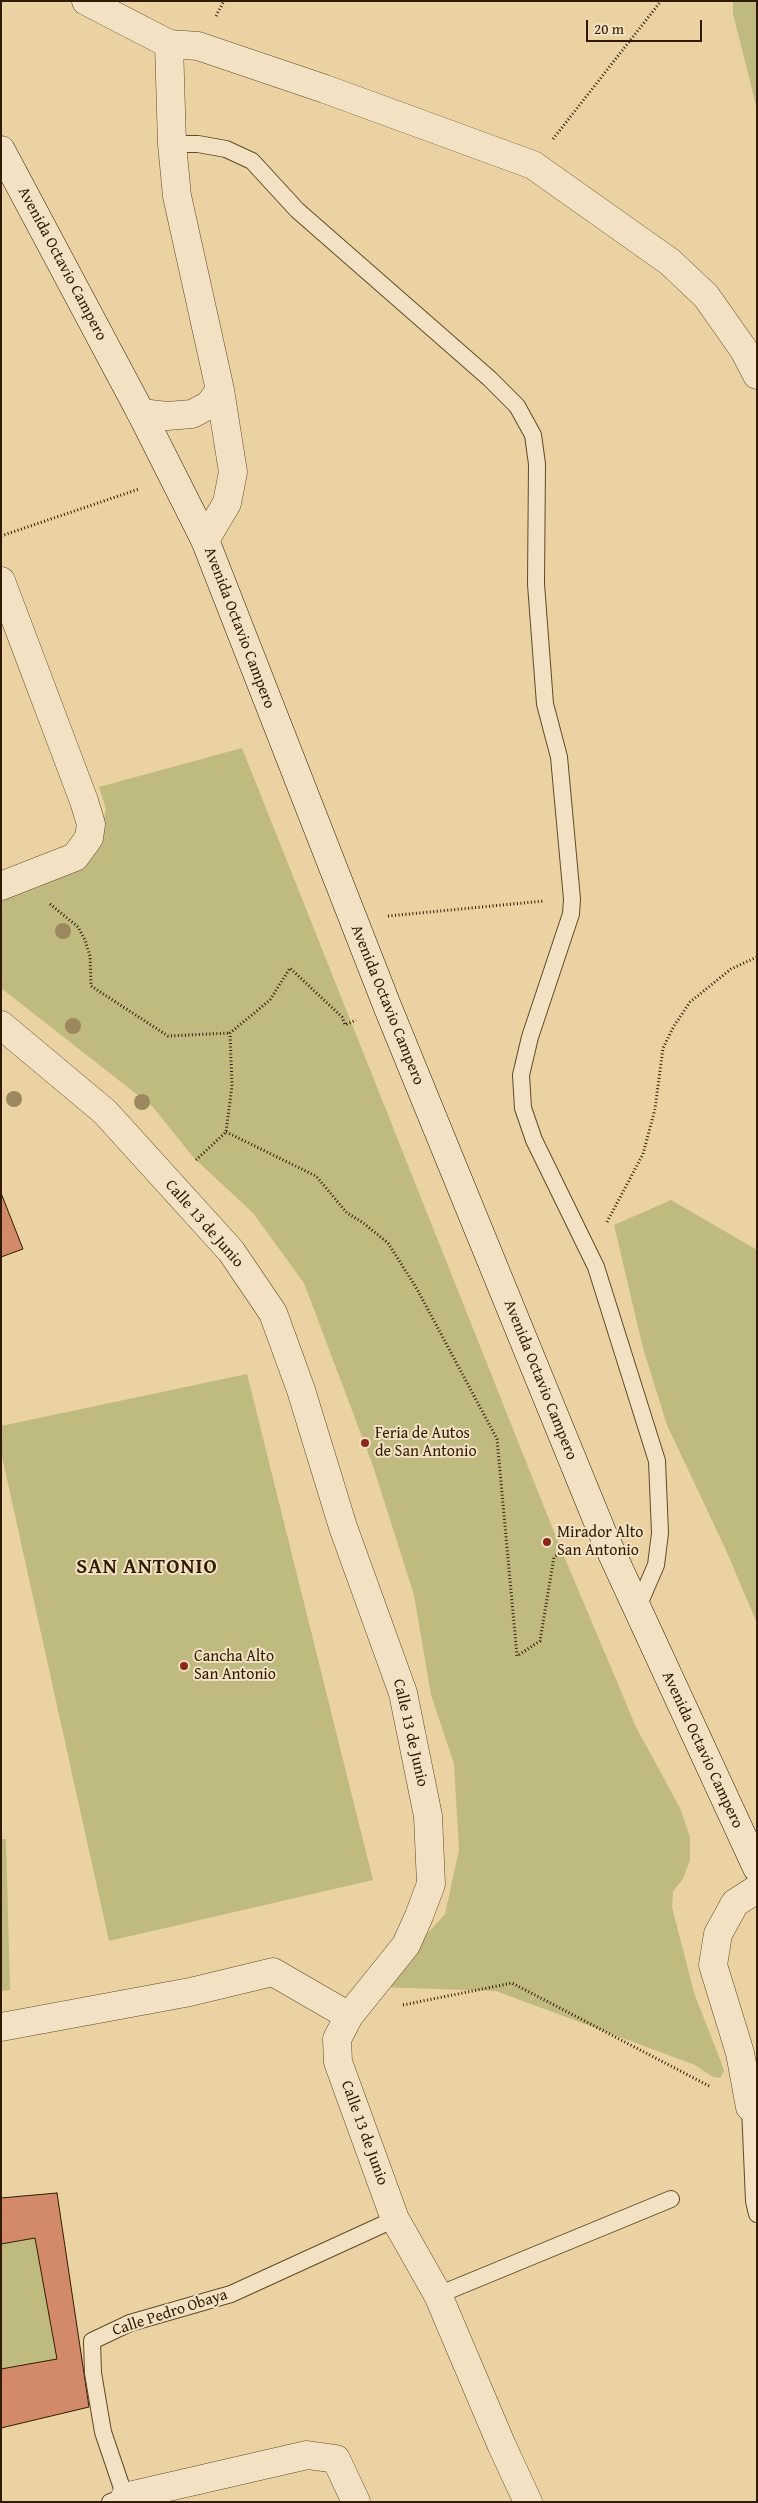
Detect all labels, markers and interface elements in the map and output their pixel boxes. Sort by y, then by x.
scale bar [588,10,704,42]
text: 20 m [594,18,624,39]
street label: Avenida Octavio Campero [13,184,111,344]
street label: Avenida Octavio Campero [199,545,279,711]
street label: Avenida Octavio Campero [346,922,428,1088]
street label: Calle 13 de Junio [161,1176,247,1272]
street label: Avenida Octavio Campero [499,1297,581,1463]
place label: Feria de Autos de San Antonio [375,1424,477,1462]
marker: Feria de Autos de San Antonio [359,1437,371,1449]
place label: Mirador Alto San Antonio [557,1523,643,1561]
marker: Mirador Alto San Antonio [541,1536,553,1548]
district label: SAN ANTONIO [75,1555,219,1581]
place label: Cancha Alto San Antonio [194,1647,276,1685]
marker: Cancha Alto San Antonio [178,1660,190,1672]
street label: Avenida Octavio Campero [657,1668,747,1832]
street label: Calle 13 de Junio [388,1677,432,1789]
street label: Calle 13 de Junio [336,2078,392,2188]
street label: Calle Pedro Obaya [110,2285,230,2341]

